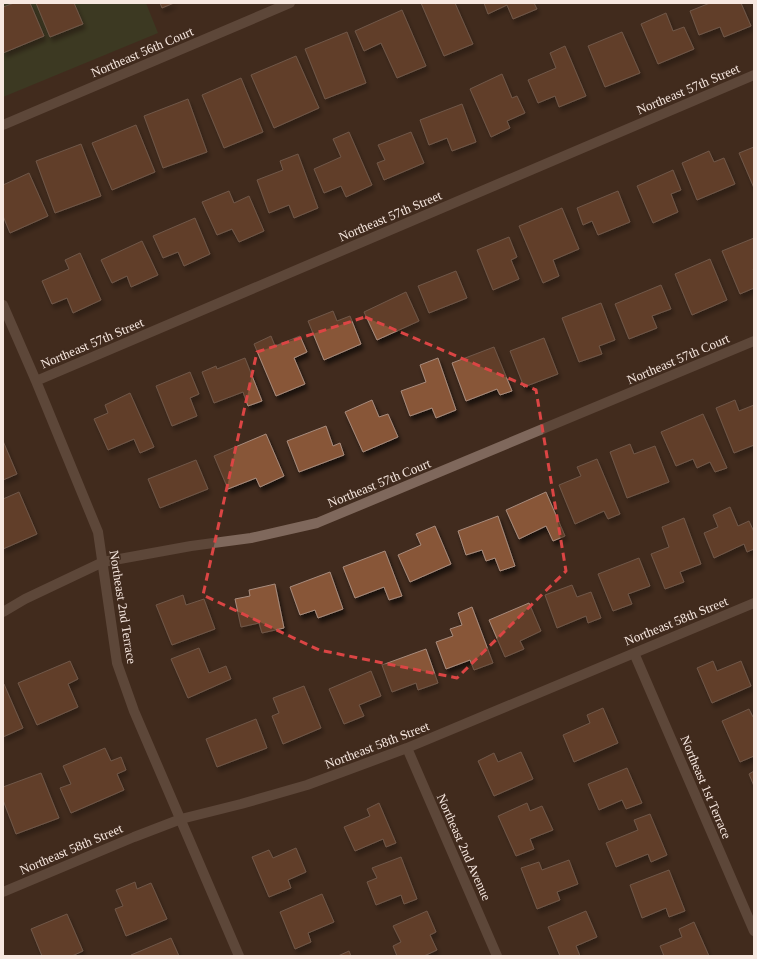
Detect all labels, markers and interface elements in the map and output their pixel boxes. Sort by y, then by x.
street label: Northeast 56th Court [89,24,196,80]
street label: Northeast 57th Street [634,60,742,117]
street label: Northeast 57th Street [336,187,444,244]
street label: Northeast 57th Street [38,314,146,371]
street label: Northeast 57th Court [625,331,732,387]
street label: Northeast 57th Court [325,455,433,511]
street label: Northeast 2nd Terrace [107,549,139,665]
street label: Northeast 58th Street [622,593,730,649]
street label: Northeast 58th Street [323,718,432,772]
street label: Northeast 1st Terrace [677,733,735,841]
street label: Northeast 2nd Avenue [434,791,494,903]
street label: Northeast 58th Street [17,820,125,877]

